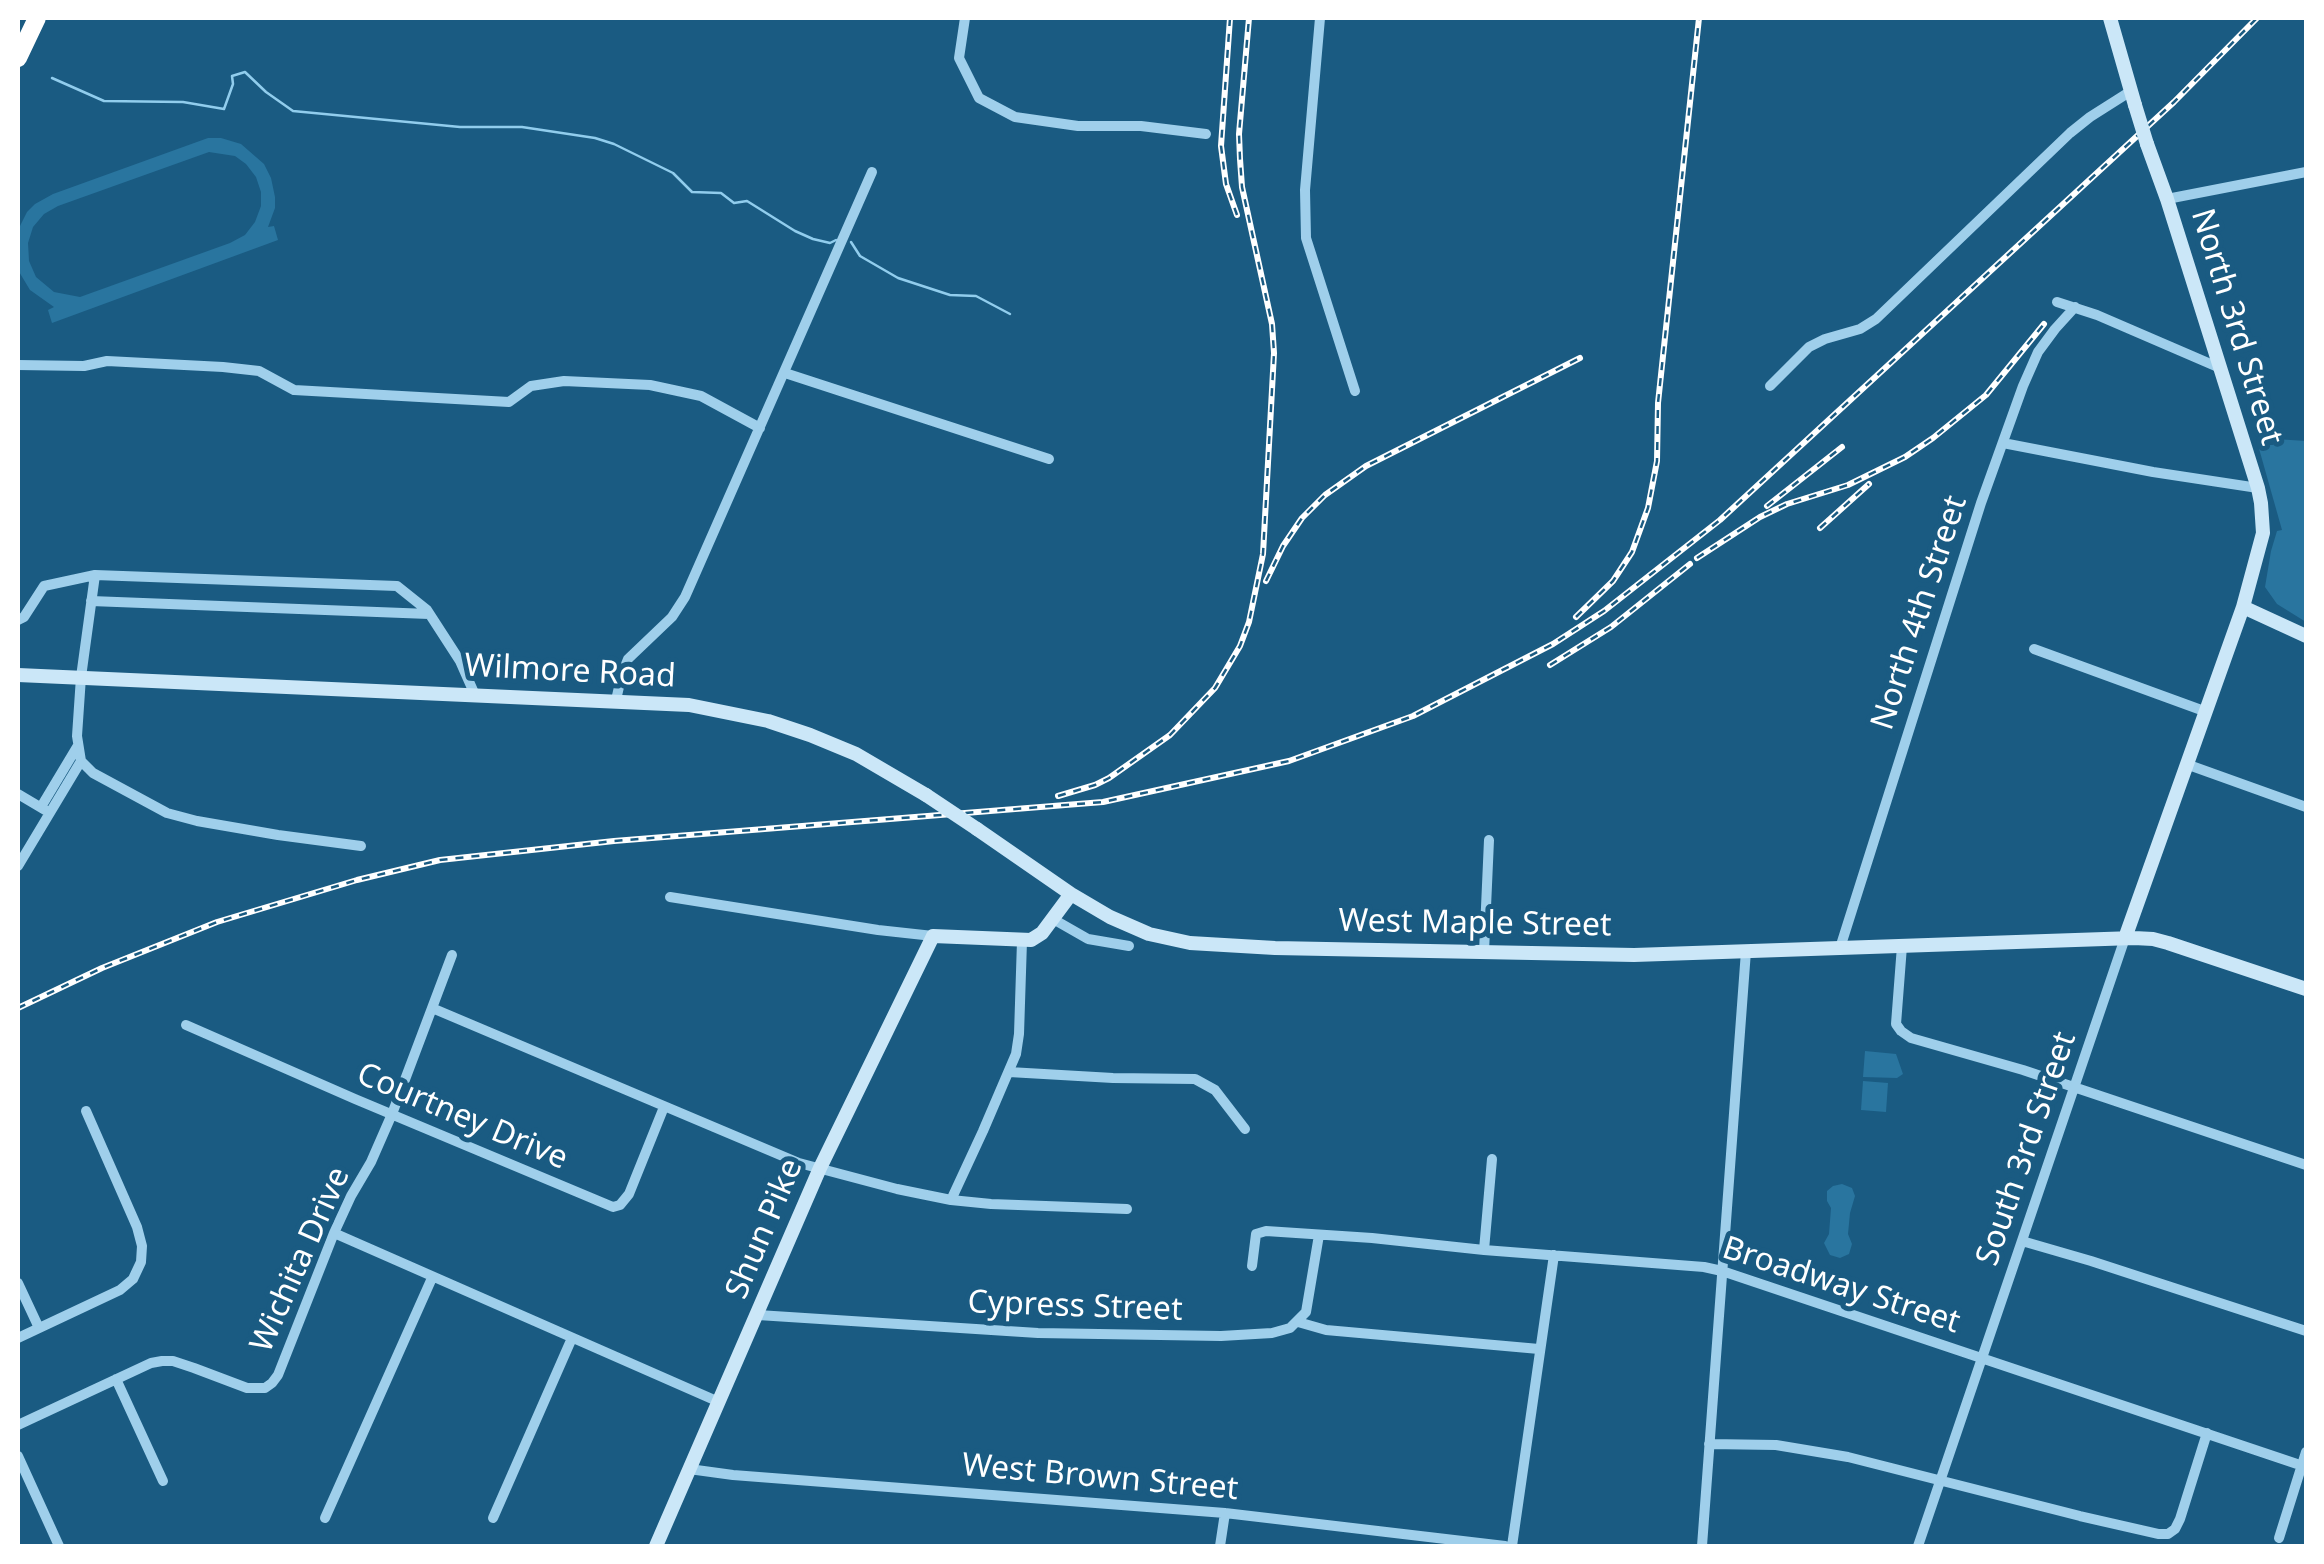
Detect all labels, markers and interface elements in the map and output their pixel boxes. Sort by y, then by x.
street label: North 3rd Street [2182,204,2290,450]
street label: North 4th Street [1864,491,1976,735]
street label: Wilmore Road [463,647,677,697]
street label: West Maple Street [1338,902,1612,946]
street label: South 3rd Street [1969,1027,2085,1271]
street label: Courtney Drive [351,1055,573,1179]
street label: Shun Pike [718,1153,812,1305]
street label: Wichita Drive [243,1162,359,1358]
street label: Broadway Street [1717,1230,1965,1342]
street label: Cypress Street [967,1284,1183,1330]
street label: West Brown Street [960,1447,1240,1509]

